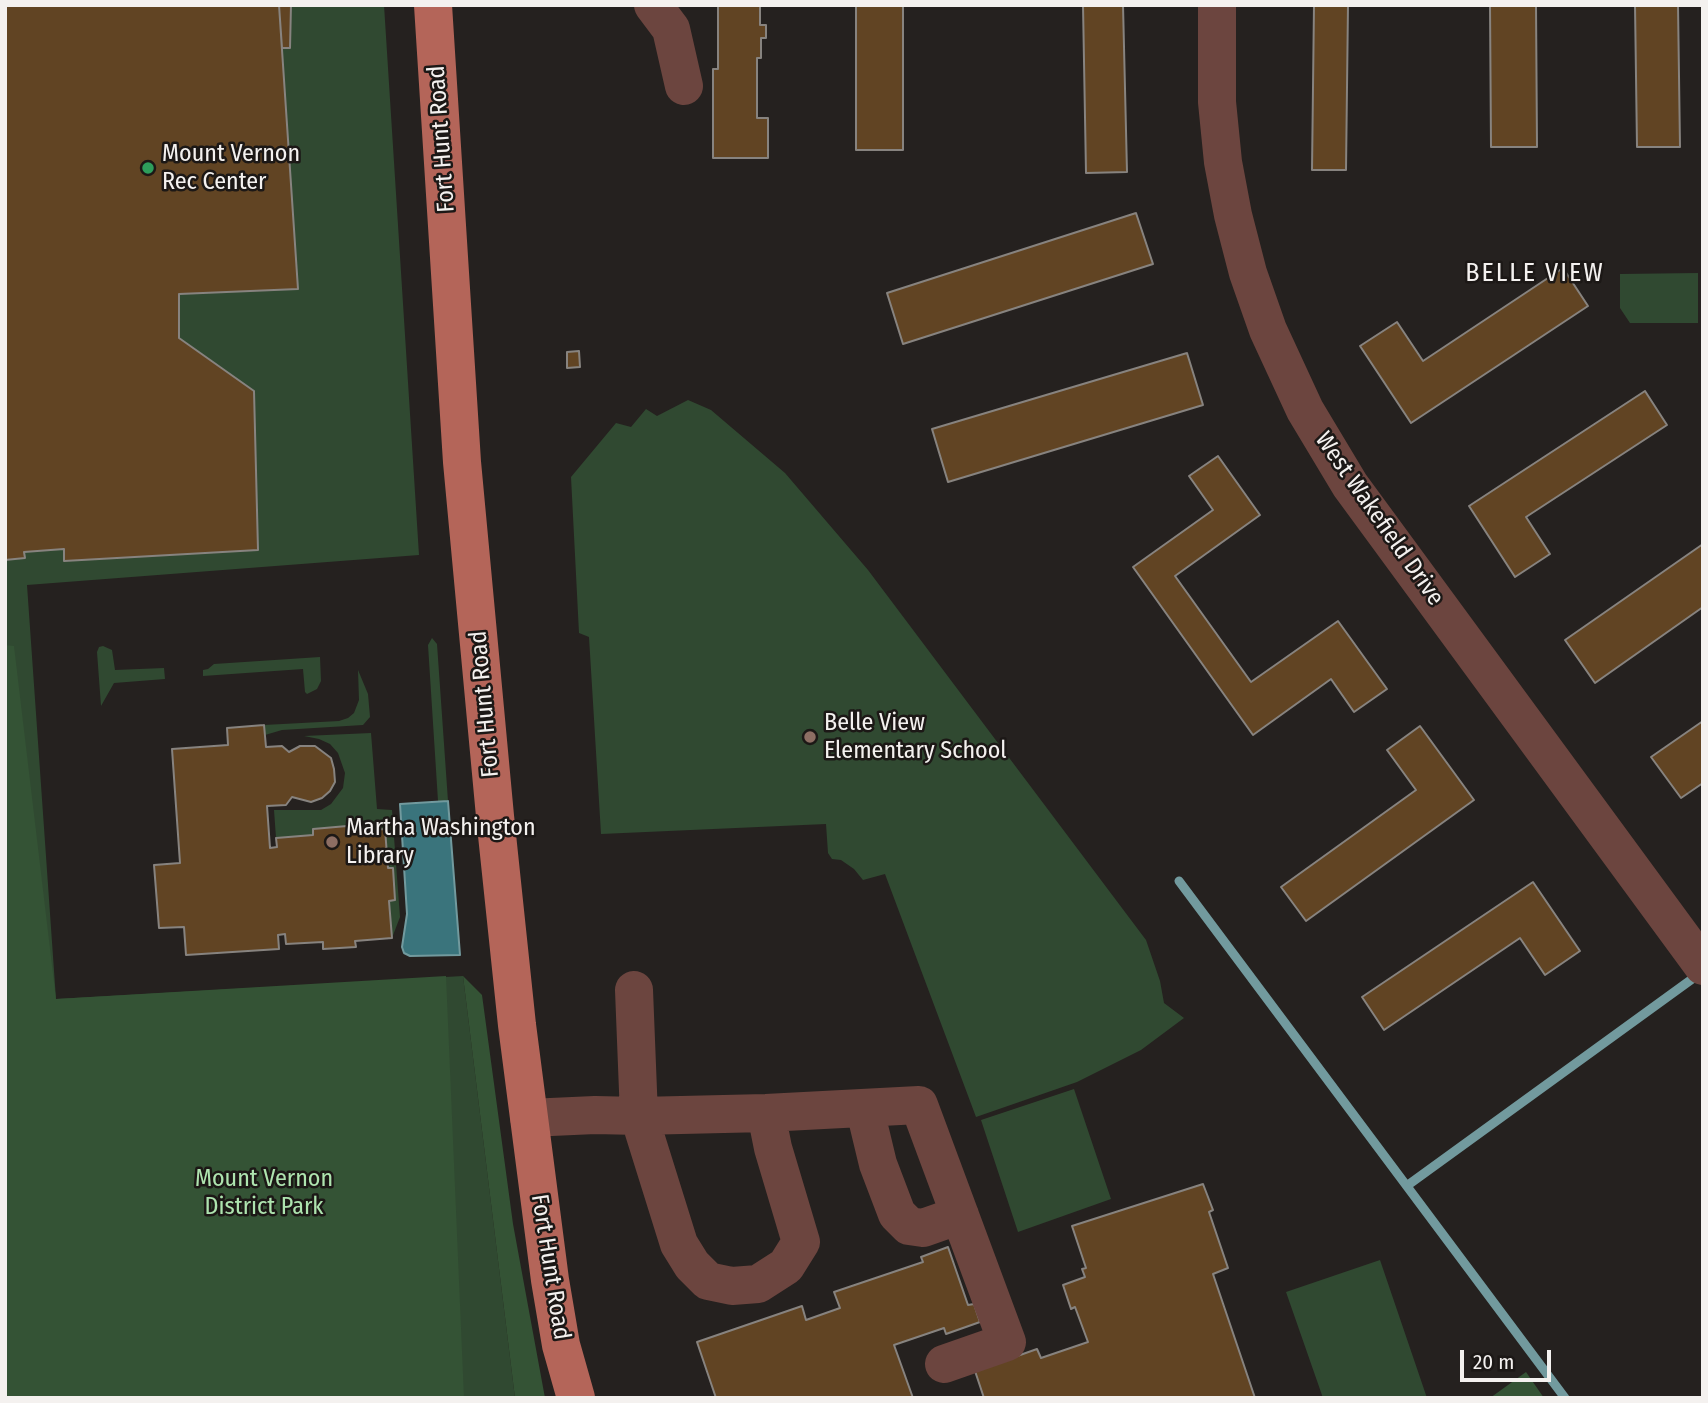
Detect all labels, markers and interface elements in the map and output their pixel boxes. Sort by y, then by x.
street label: Fort Hunt Road [423,65,461,213]
place label: Mount Vernon Rec Center [162,140,300,196]
marker: Mount Vernon Rec Center [140,160,156,176]
district label: BELLE VIEW [1467,258,1603,290]
street label: West Wakefield Drive [1308,427,1450,611]
street label: Fort Hunt Road [464,629,506,779]
place label: Belle View Elementary School [824,709,1007,765]
marker: Belle View Elementary School [802,729,818,745]
place label: Martha Washington Library [346,814,536,870]
marker: Martha Washington Library [324,834,340,850]
park label: Mount Vernon District Park [195,1165,333,1221]
street label: Fort Hunt Road [524,1192,576,1342]
scale bar [1463,1336,1554,1380]
text: 20 m [1473,1349,1514,1375]

